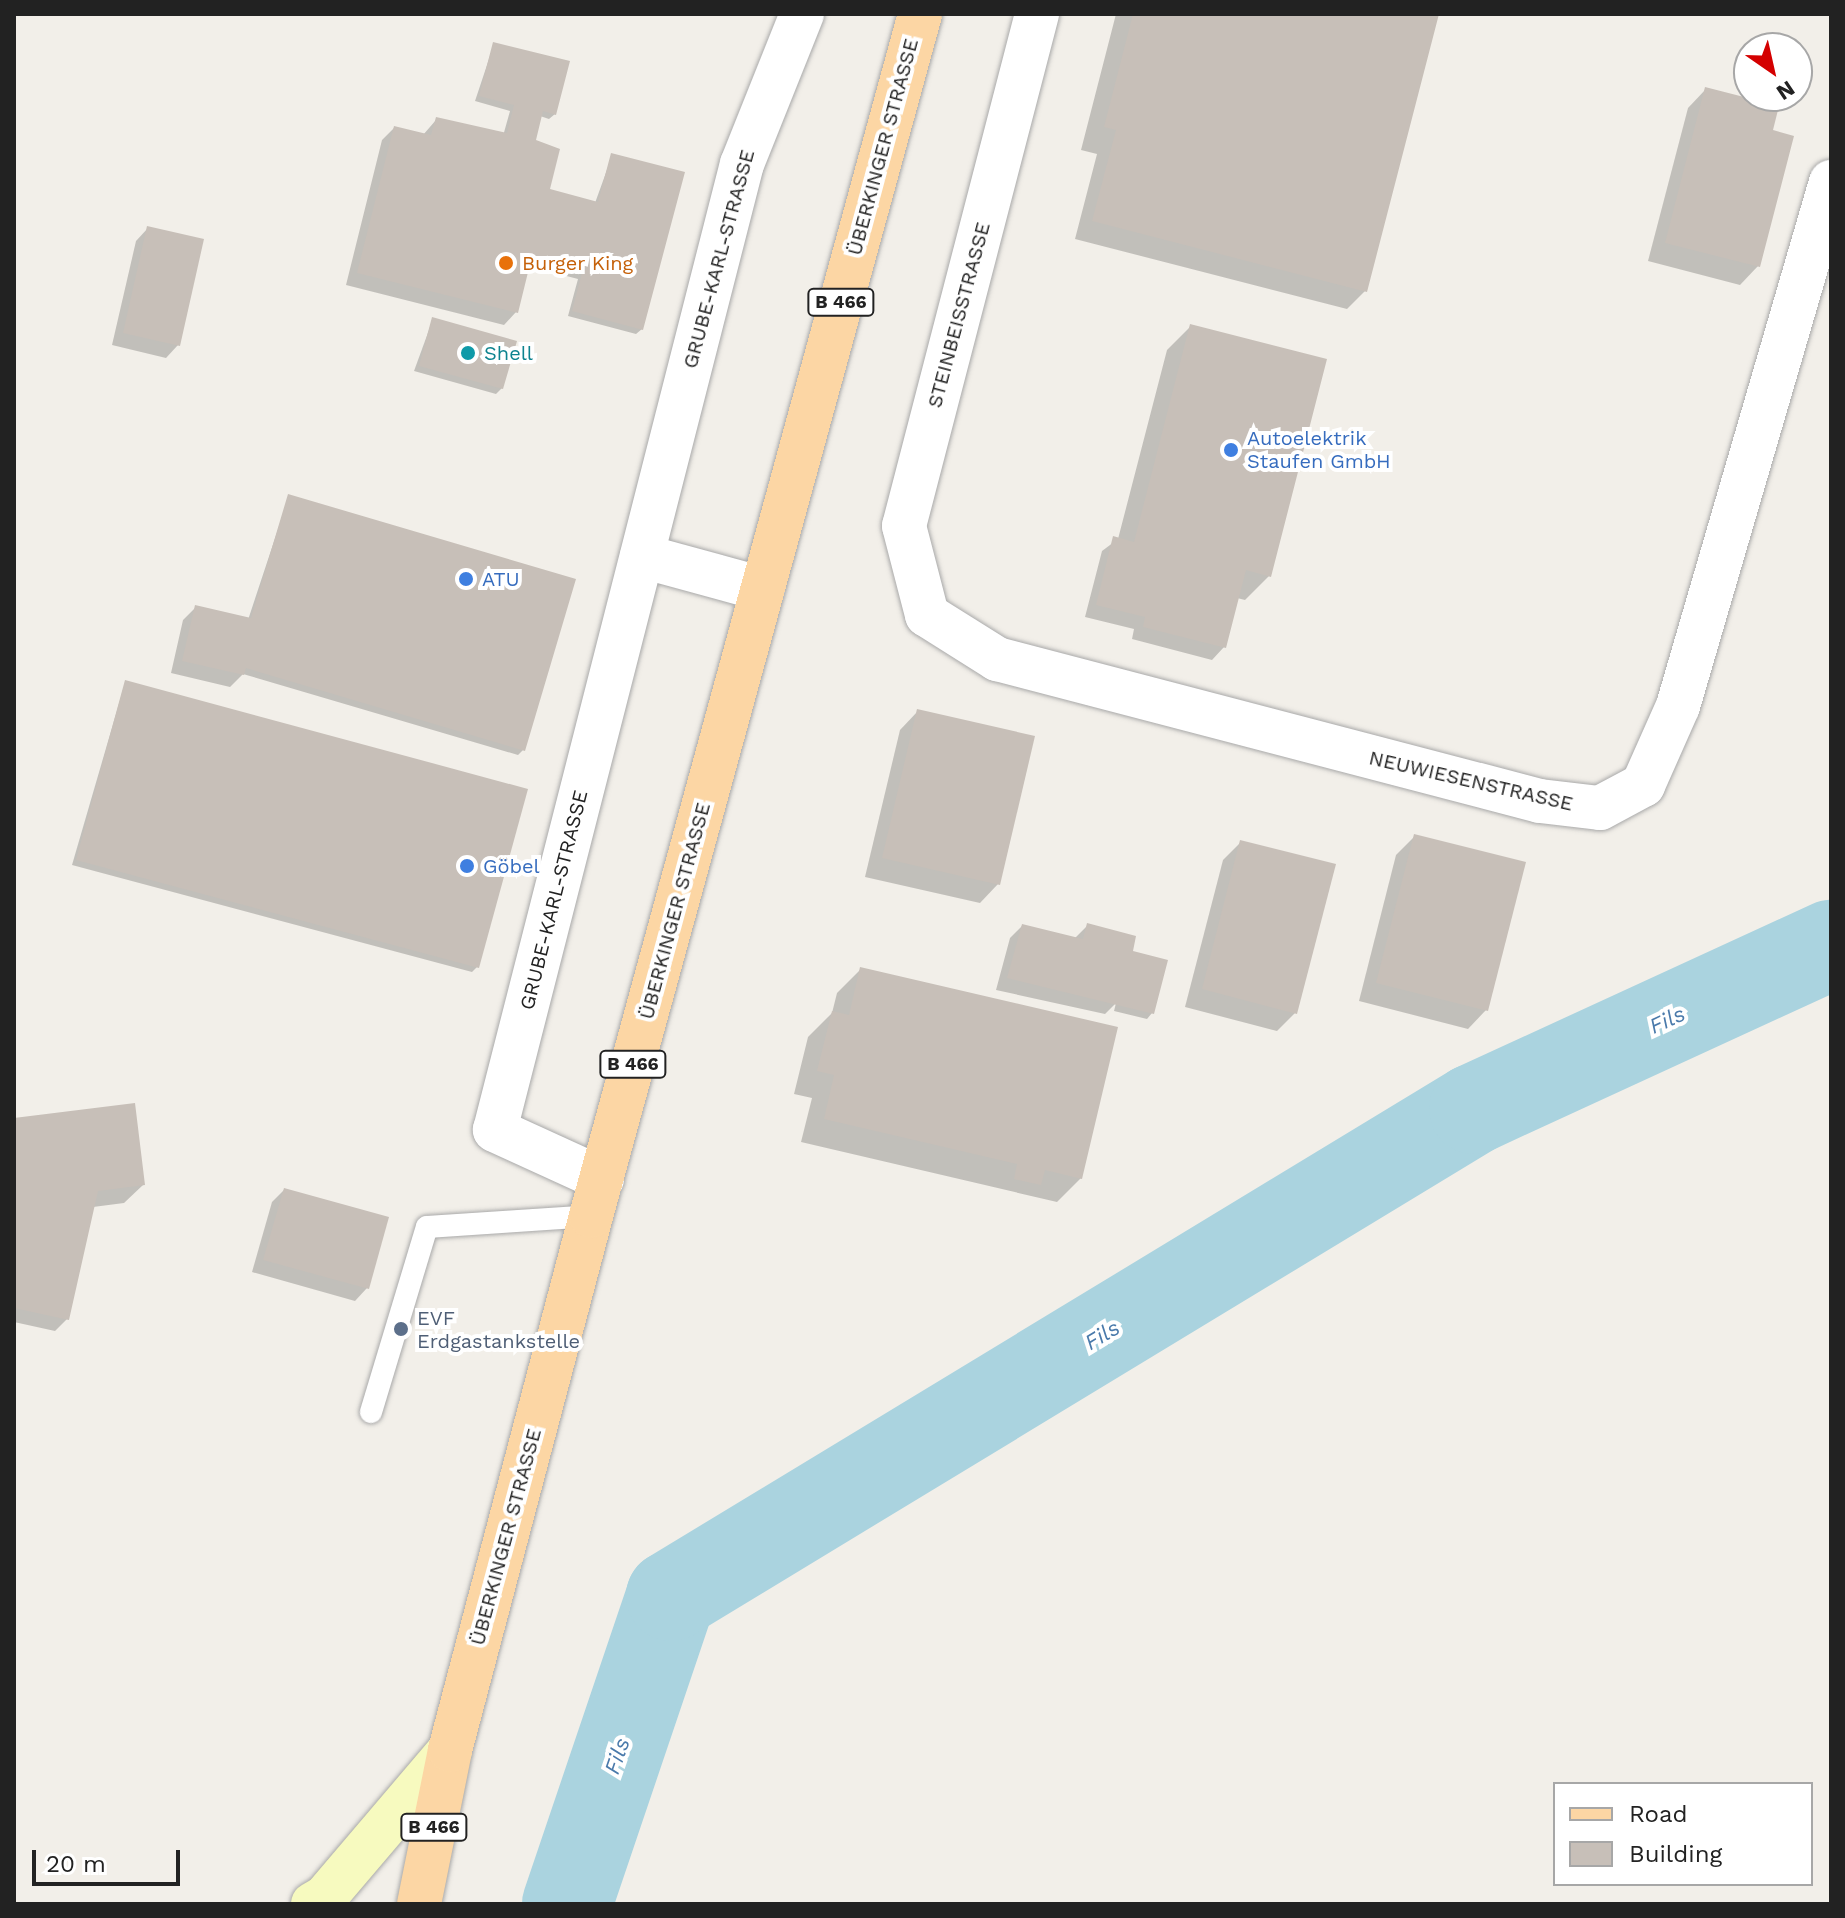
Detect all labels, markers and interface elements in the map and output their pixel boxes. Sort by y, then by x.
north arrow [1733,32,1813,112]
street label: ÜBERKINGER STRASSE [842,36,924,258]
text: N [1772,76,1799,106]
street label: GRUBE-KARL-STRASSE [678,147,760,371]
street label: STEINBEISSTRASSE [923,220,995,410]
place label: Burger King [522,251,634,275]
marker: Burger King [497,254,515,272]
road number: B 466 [807,288,875,316]
place label: Shell [484,341,533,365]
marker: Shell [459,344,477,362]
place label: Autoelektrik Staufen GmbH [1247,426,1391,473]
marker: Autoelektrik Staufen GmbH [1222,441,1240,459]
place label: ATU [482,567,520,591]
marker: ATU [457,570,475,588]
street label: NEUWIESENSTRASSE [1367,746,1575,816]
street label: GRUBE-KARL-STRASSE [515,788,593,1012]
street label: ÜBERKINGER STRASSE [634,800,716,1022]
place label: Göbel [483,854,540,878]
marker: Göbel [458,857,476,875]
water label: Fils [1645,1000,1689,1040]
road number: B 466 [599,1050,667,1078]
place label: EVF Erdgastankstelle [417,1306,580,1353]
water label: Fils [1080,1314,1124,1356]
marker: EVF Erdgastankstelle [392,1320,410,1338]
street label: ÜBERKINGER STRASSE [465,1426,547,1648]
water label: Fils [599,1734,635,1778]
legend [1553,1782,1813,1886]
text: Road [1629,1800,1688,1828]
road number: B 466 [400,1813,468,1841]
scale bar [36,1834,184,1884]
text: Building [1629,1840,1722,1868]
text: 20 m [46,1850,106,1878]

